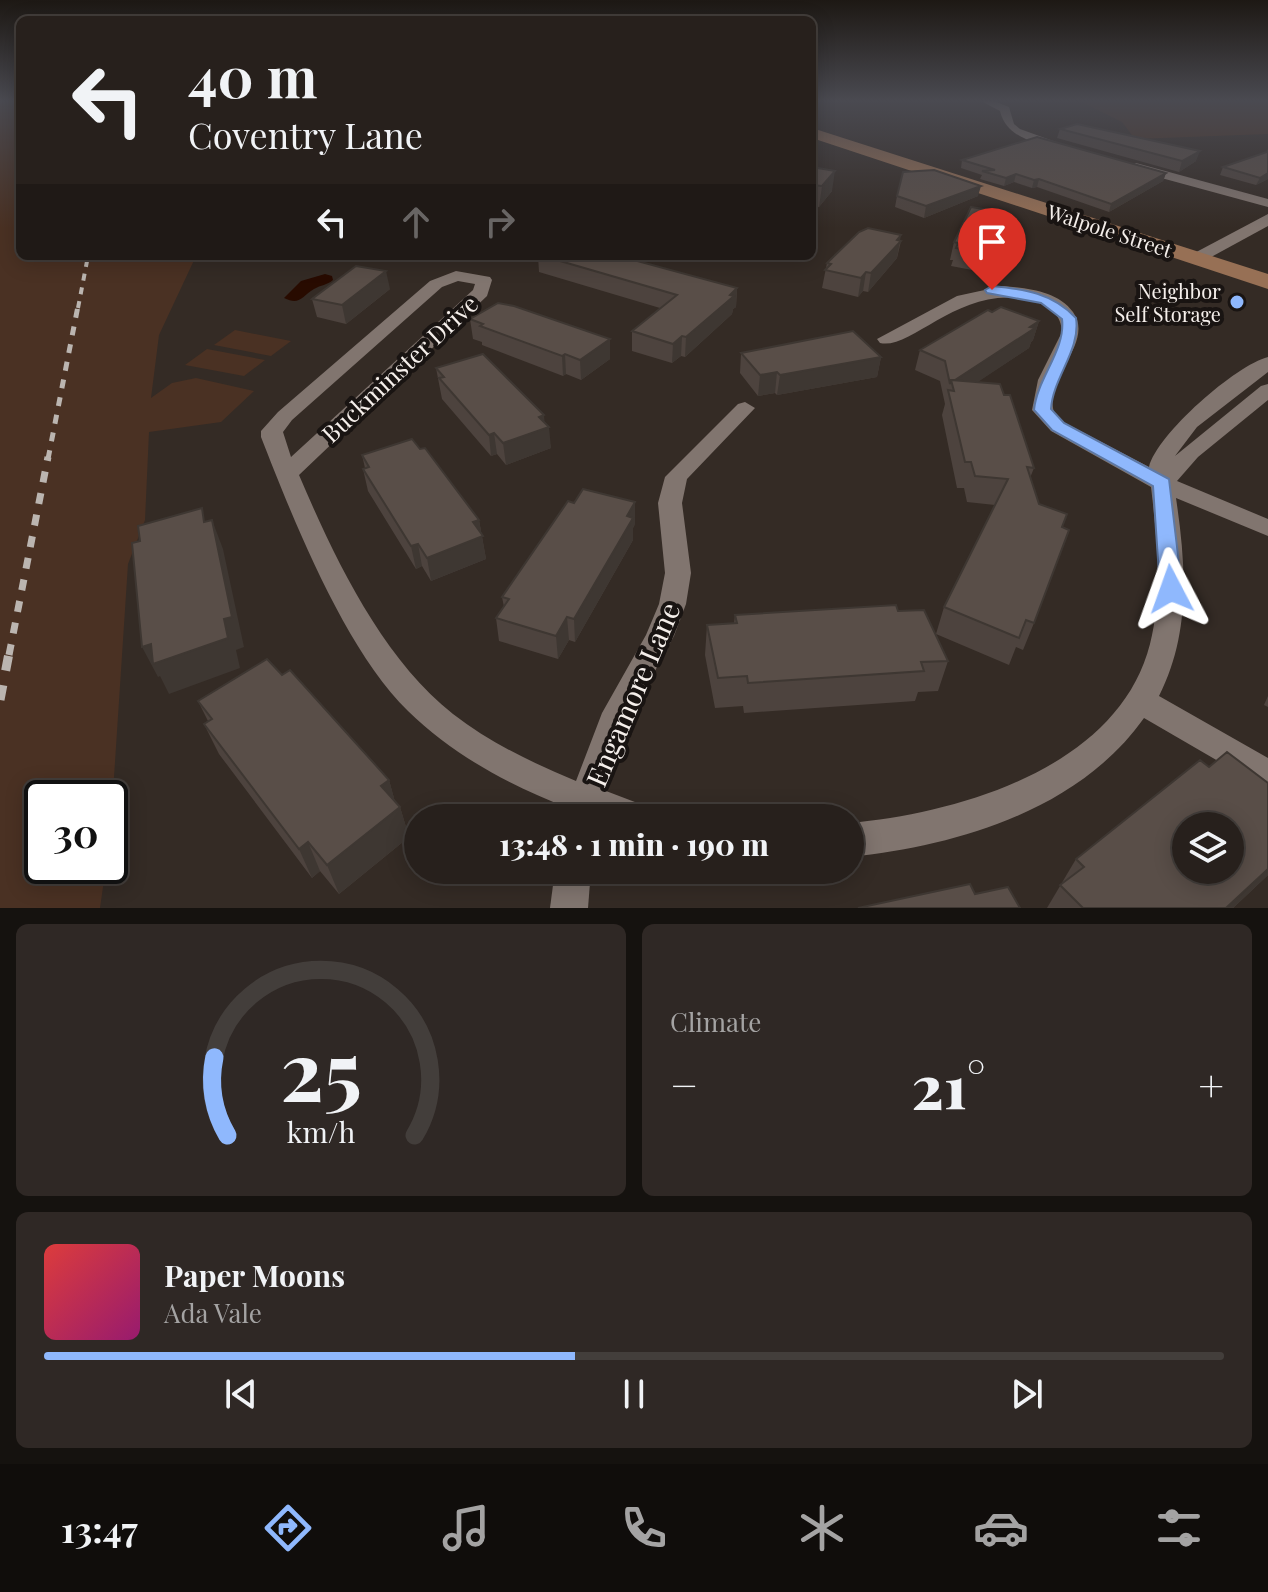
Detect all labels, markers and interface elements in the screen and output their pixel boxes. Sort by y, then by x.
text: 40 m [188,38,317,113]
icon: left [56,48,160,152]
text: Coventry Lane [188,110,423,158]
street label: Walpole Street [1043,197,1177,263]
icon: left [310,200,354,244]
icon: ahead [394,200,438,244]
icon: right [478,200,522,244]
pin [958,208,1026,290]
icon: arrive [970,220,1014,264]
place label: Neighbor Self Storage [1115,277,1221,327]
street label: Buckminster Drive [314,287,484,449]
marker: Neighbor Self Storage [1228,293,1246,311]
position arrow [1129,547,1213,631]
street label: Engamore Lane [577,596,687,792]
speed limit sign: 30 [24,780,128,884]
map controls [1172,812,1244,884]
button: layers [1172,812,1244,884]
text: 13:48 · 1 min · 190 m [499,824,769,864]
text: Climate [670,1004,761,1039]
text: 25 [280,1012,362,1123]
text: 21° [912,1044,985,1124]
text: − [670,1054,698,1113]
text: + [1198,1054,1224,1113]
text: km/h [287,1112,355,1150]
text: Paper Moons [164,1255,345,1295]
text: Ada Vale [164,1295,262,1330]
icon: previous [219,1372,263,1416]
icon: pause [612,1372,656,1416]
icon: next [1005,1372,1049,1416]
icon: directions [260,1500,316,1556]
icon: music [438,1500,494,1556]
icon: phone [616,1500,672,1556]
icon: climate [794,1500,850,1556]
icon: car [973,1500,1029,1556]
icon: filters [1151,1500,1207,1556]
text: 13:47 [61,1504,138,1552]

